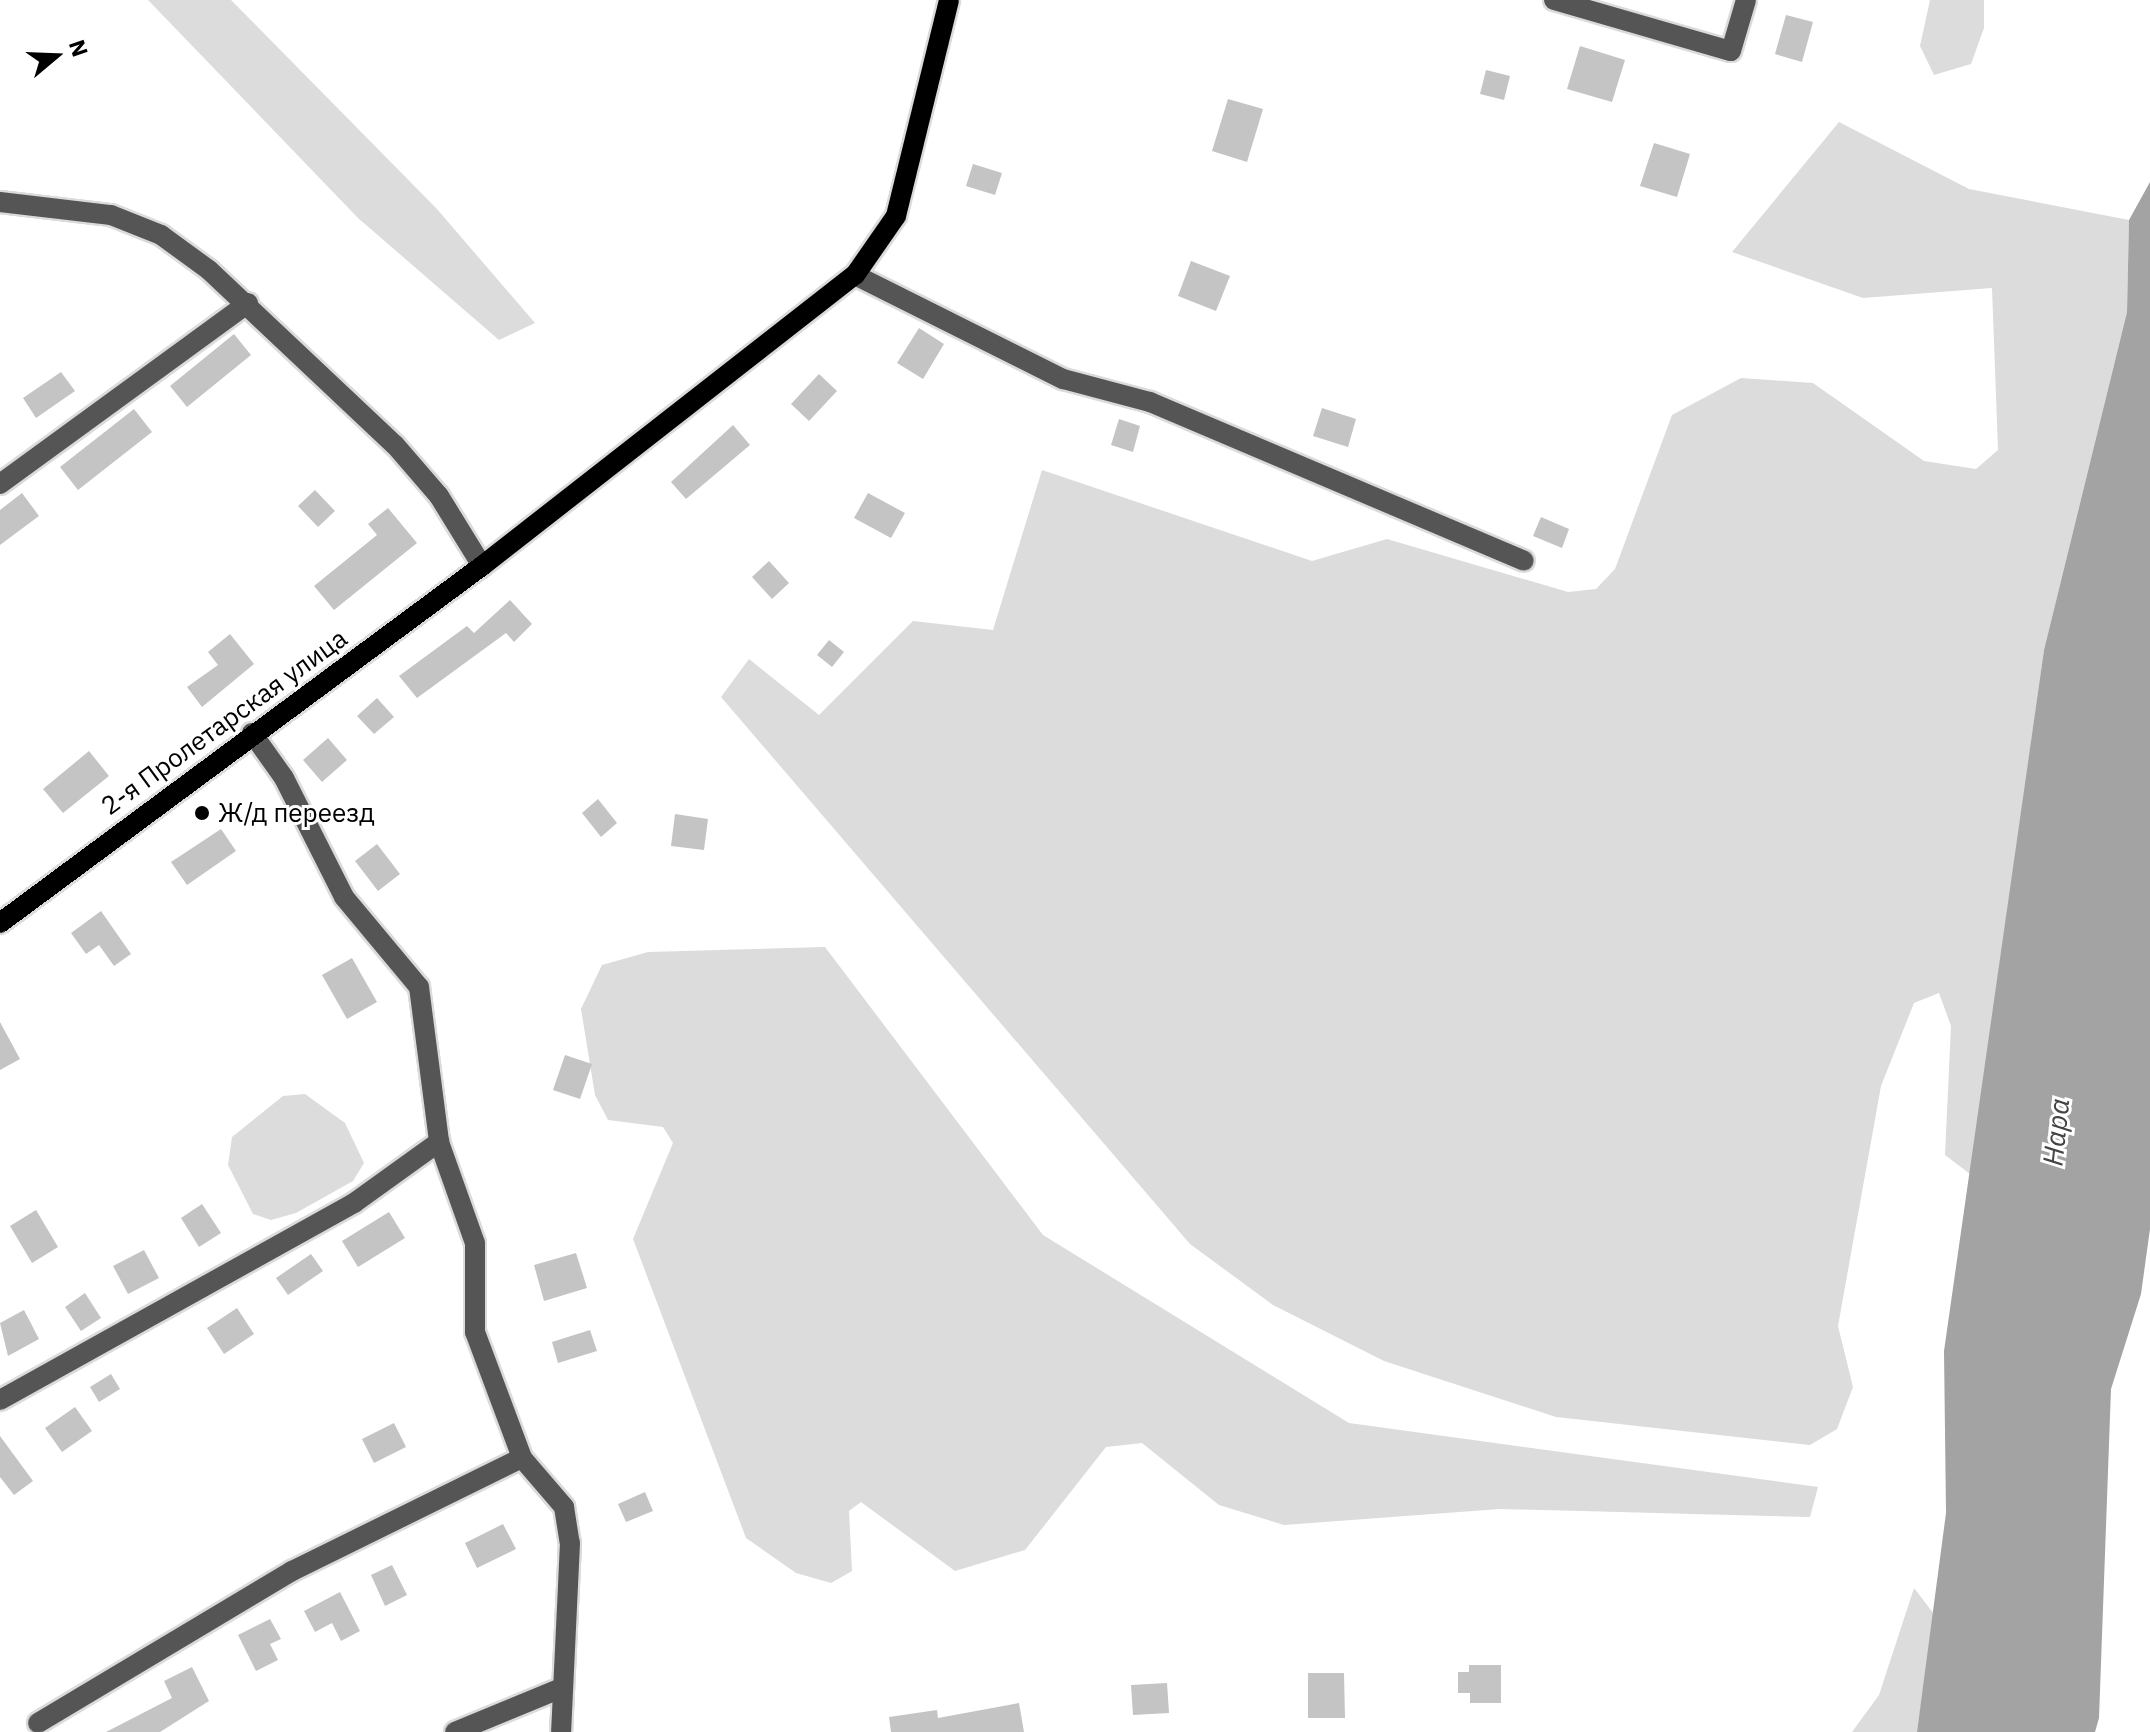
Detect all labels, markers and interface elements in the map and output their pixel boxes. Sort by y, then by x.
north arrow [16,16,96,96]
text: N [63,36,95,60]
street label: 2-я Пролетарская улица [95,622,353,822]
place label: Ж/д переезд [218,797,375,829]
marker: Ж/д переезд [193,804,211,822]
water label: Нара [2036,1097,2076,1167]

